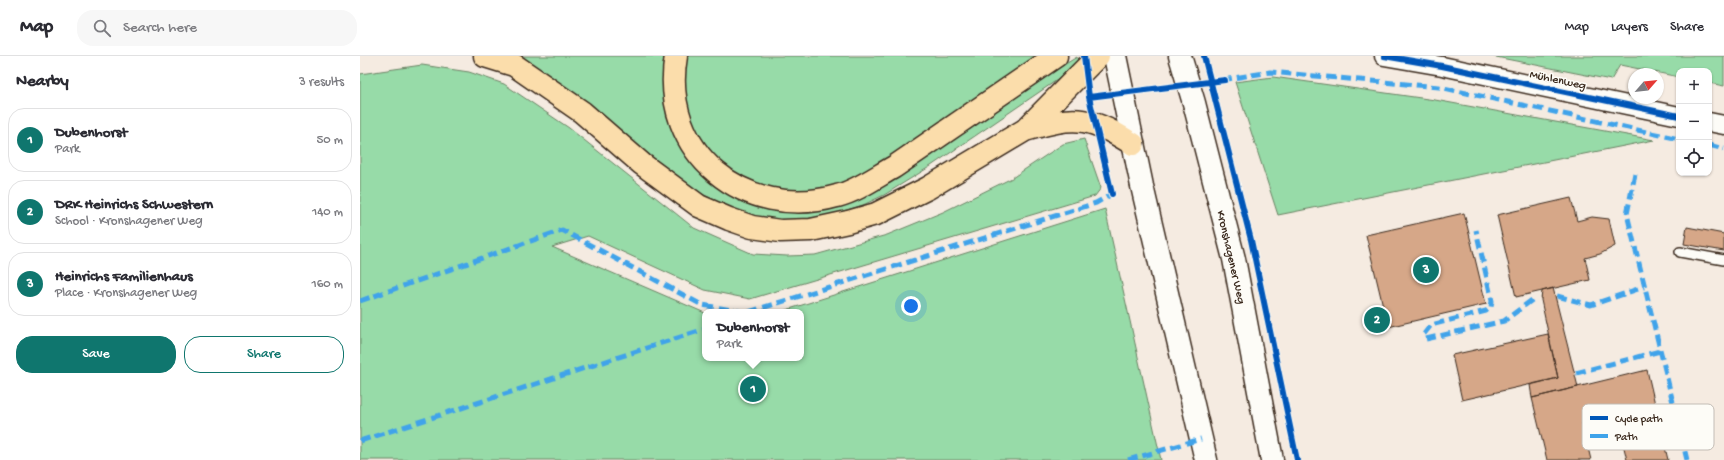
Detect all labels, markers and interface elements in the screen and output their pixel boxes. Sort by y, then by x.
search box [77,10,357,46]
text: Map [20,16,53,39]
icon: search [91,17,113,39]
text: Search here [123,19,197,37]
text: Map [1565,19,1589,36]
text: Layers [1611,19,1648,36]
text: Share [1670,19,1704,36]
street label: Mühlenweg [1528,68,1587,94]
north arrow [1628,68,1664,104]
map controls [1676,68,1712,176]
button: + [1676,68,1712,104]
text: Nearby [16,72,69,92]
text: 3 results [299,75,344,90]
button: − [1676,104,1712,140]
text: Dubenhorst [55,124,127,142]
text: 1 [27,133,33,148]
text: 50 m [316,133,343,148]
button: locate [1676,140,1712,176]
text: Park [55,142,80,157]
text: DRK Heinrichs Schwestern [55,196,213,214]
text: 2 [27,205,33,220]
text: 140 m [312,205,343,220]
street label: Kronshagener Weg [1212,209,1248,306]
text: School · Kronshagener Weg [55,214,203,229]
pin: 3 [1413,255,1439,285]
text: Heinrichs Familienhaus [55,268,193,286]
text: 3 [27,277,33,292]
text: 160 m [311,277,343,292]
text: Place · Kronshagener Weg [55,286,197,301]
your location [901,296,921,316]
pin: 2 [1364,305,1390,335]
popup [702,309,804,361]
text: Dubenhorst [717,319,789,337]
button: Save [16,336,176,373]
button: Share [184,336,344,373]
text: Park [717,337,742,352]
pin: 1 [740,374,766,404]
legend [1582,404,1714,450]
text: Cycle path [1615,414,1663,426]
text: Path [1614,432,1638,444]

